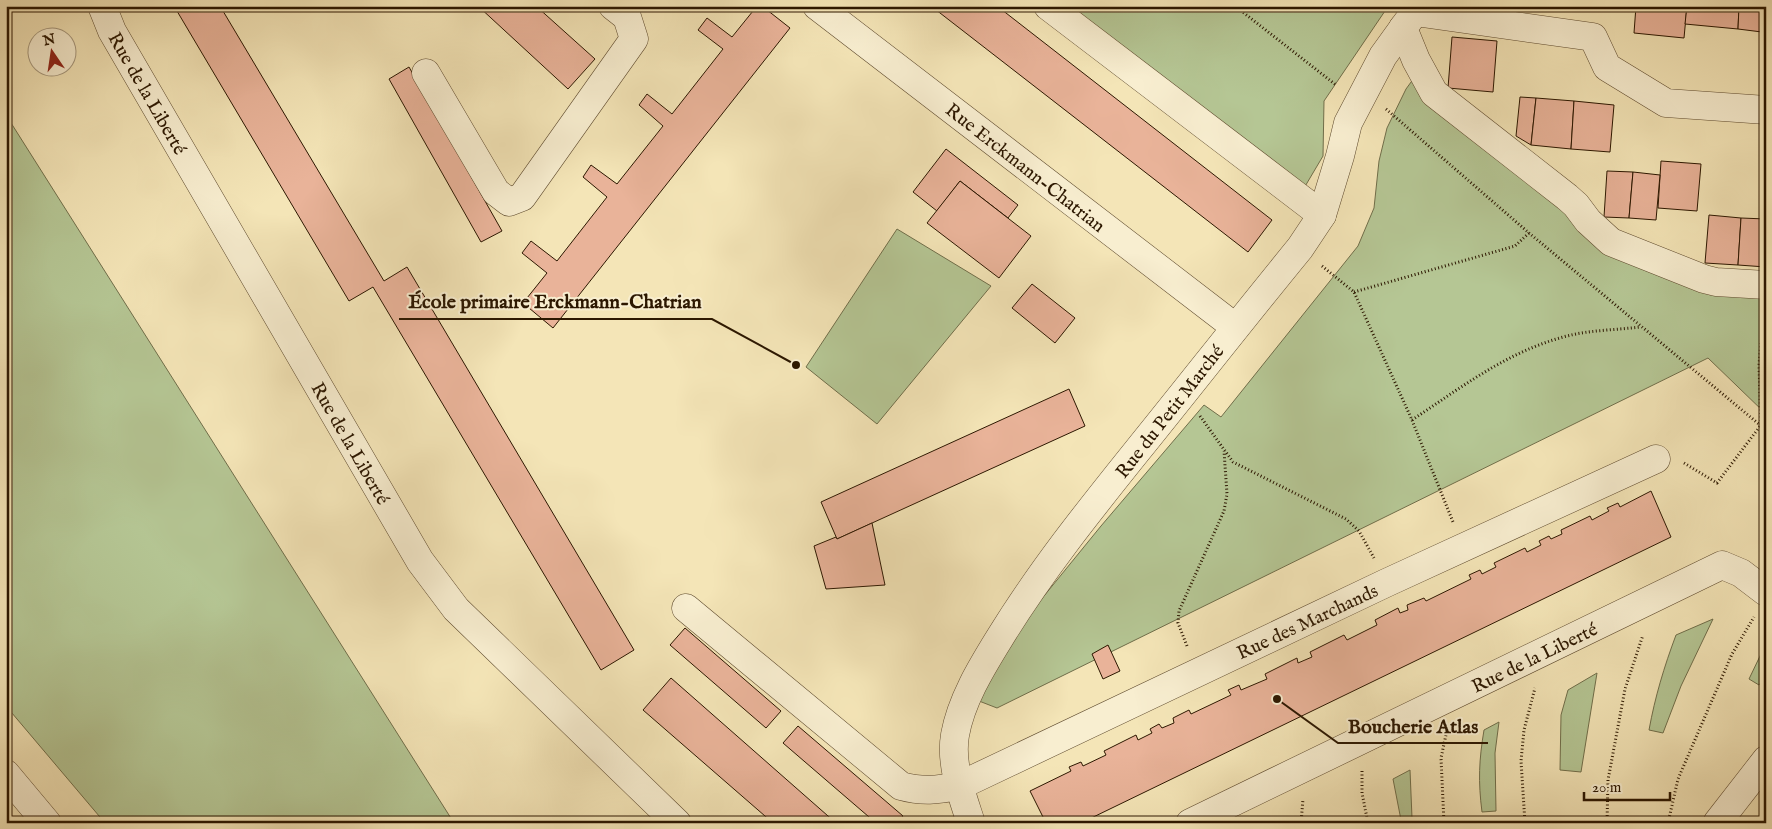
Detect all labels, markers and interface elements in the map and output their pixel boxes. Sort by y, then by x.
north arrow [28,28,78,78]
street label: Rue de la Liberté [102,29,191,160]
text: N [40,30,57,51]
street label: Rue Erckmann-Chatrian [940,99,1110,238]
callout: École primaire Erckmann-Chatrian [399,284,712,319]
text: École primaire Erckmann-Chatrian [408,290,702,315]
street label: Rue du Petit Marché [1111,340,1230,484]
street label: Rue de la Liberté [305,379,394,510]
street label: Rue des Marchands [1233,580,1382,666]
street label: Rue de la Liberté [1468,618,1602,700]
callout: Boucherie Atlas [1338,708,1488,743]
text: Boucherie Atlas [1348,715,1478,740]
scale bar [1584,769,1671,801]
text: 20 m [1592,778,1622,797]

